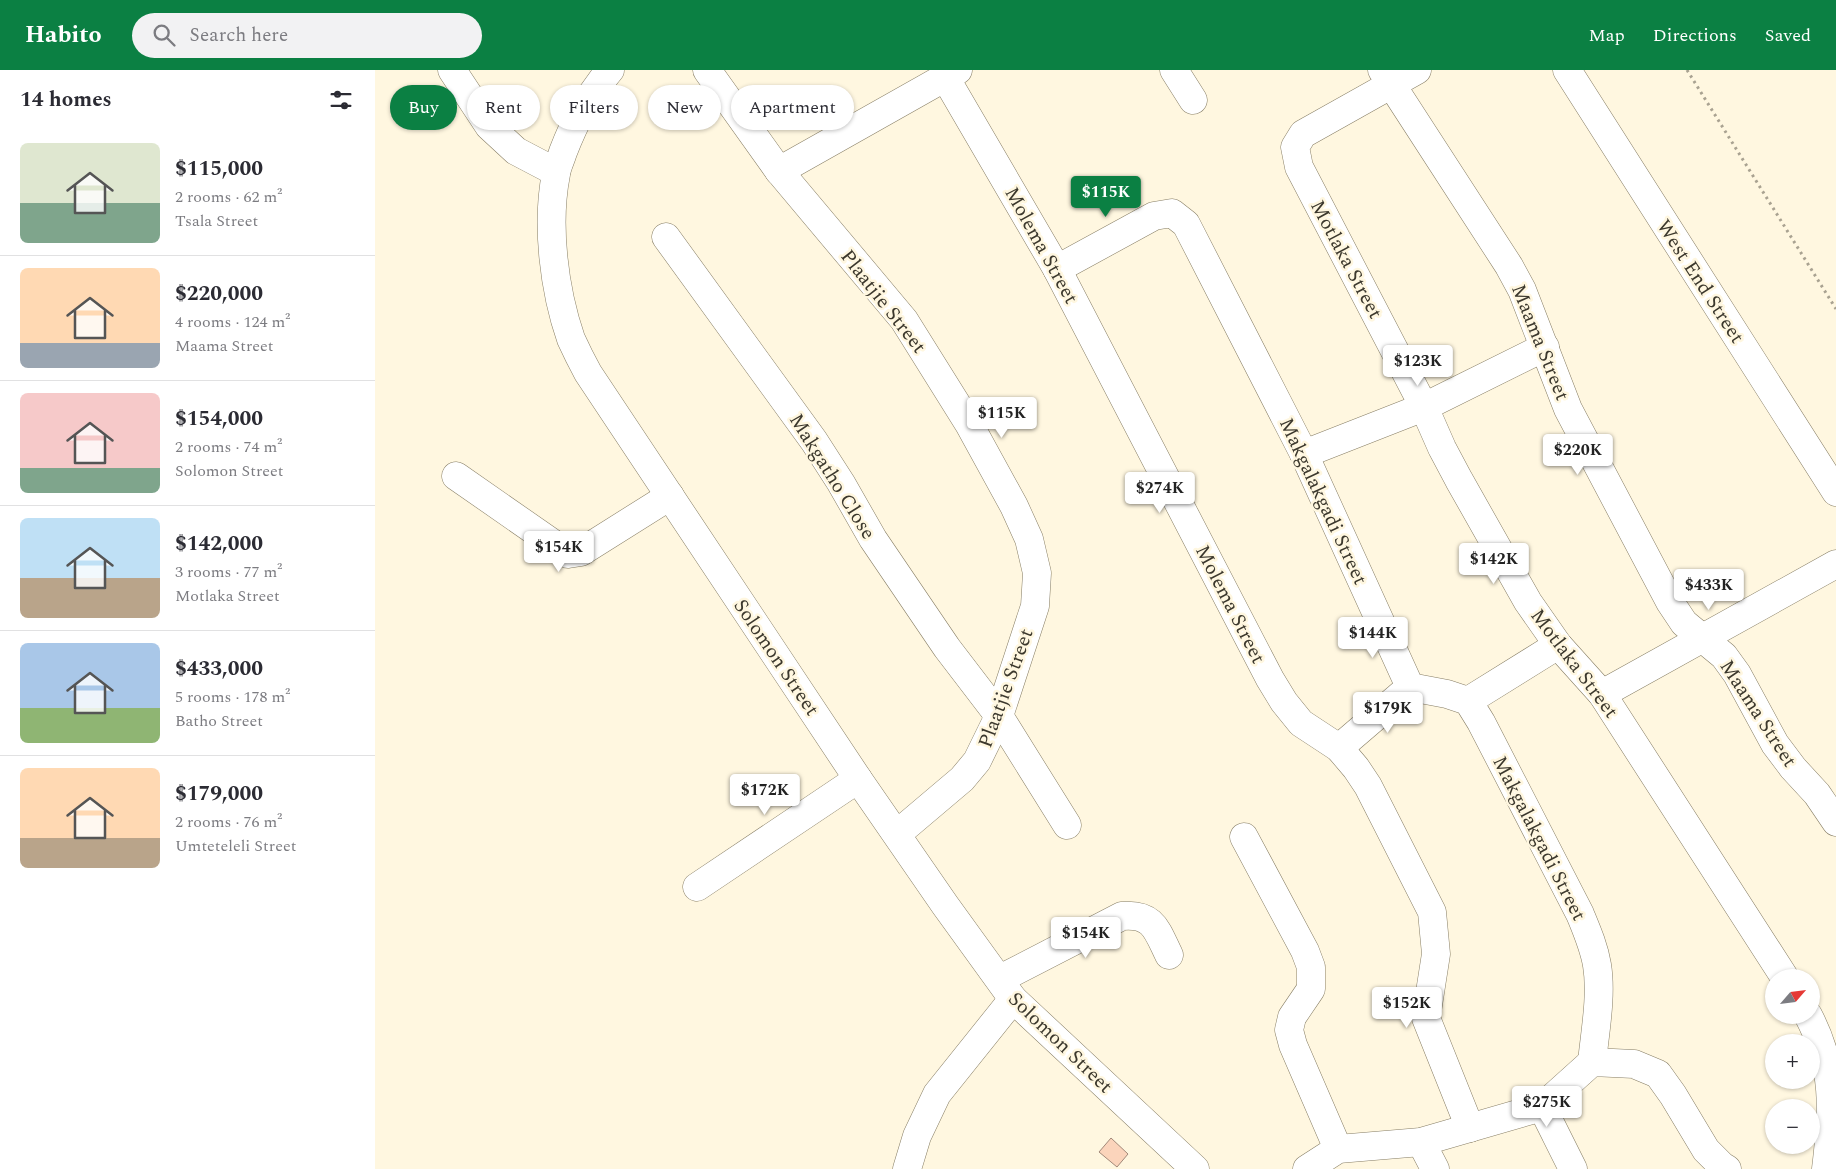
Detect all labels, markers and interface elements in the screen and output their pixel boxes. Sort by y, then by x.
search box [132,13,482,58]
text: Habito [25,17,102,53]
icon: search [150,21,178,49]
text: Search here [190,21,288,50]
text: Map [1589,22,1625,49]
text: Directions [1653,22,1737,49]
text: Saved [1765,22,1811,49]
text: 14 homes [20,84,112,116]
chip: Buy [390,85,457,130]
chip: Rent [467,85,540,130]
chip: Filters [550,85,638,130]
chip: New [648,85,721,130]
chip: Apartment [731,85,854,130]
icon: filters [327,86,355,114]
text: $115,000 [175,153,263,185]
icon: home [60,163,120,223]
pin: $115K [1071,176,1141,218]
text: $115K [1082,180,1130,204]
street label: Molema Street [997,181,1086,310]
text: 2 rooms · 62 m² [175,185,282,209]
street label: Motlaka Street [1302,195,1390,324]
text: Tsala Street [175,209,258,233]
street label: West End Street [1649,214,1752,350]
street label: Plaatjie Street [833,243,934,360]
text: $220,000 [175,278,263,310]
street label: Maama Street [1503,280,1577,405]
icon: home [60,288,120,348]
text: 4 rooms · 124 m² [175,310,290,334]
text: Maama Street [175,334,273,358]
pin: $123K [1383,344,1453,387]
text: $123K [1394,349,1442,373]
pin: $115K [967,396,1037,439]
text: $115K [978,401,1026,425]
text: $154,000 [175,403,263,435]
street label: Makgatho Close [781,408,883,546]
icon: home [60,413,120,473]
street label: Makgalakgadi Street [1271,413,1375,590]
pin: $220K [1543,434,1613,476]
text: 2 rooms · 74 m² [175,435,282,459]
text: $220K [1554,438,1602,462]
text: Solomon Street [175,459,284,483]
pin: $274K [1125,472,1195,514]
text: $274K [1136,476,1184,500]
text: $142,000 [175,528,263,560]
pin: $154K [524,530,594,573]
text: $154K [535,535,583,559]
icon: home [60,538,120,598]
street label: Molema Street [1187,540,1273,669]
pin: $142K [1459,542,1529,585]
text: $142K [1470,547,1518,571]
text: 3 rooms · 77 m² [175,560,282,584]
pin: $433K [1674,568,1744,611]
text: $433K [1685,573,1733,597]
text: Motlaka Street [175,584,280,608]
street label: Solomon Street [726,593,827,722]
street label: Motlaka Street [1523,602,1626,725]
pin: $144K [1338,616,1408,659]
text: $144K [1349,621,1397,645]
street label: Plaatjie Street [970,624,1041,752]
text: $433,000 [175,653,263,685]
street label: Maama Street [1712,654,1804,773]
icon: home [60,663,120,723]
text: 5 rooms · 178 m² [175,685,290,709]
pin: $179K [1353,692,1423,734]
text: $179K [1364,696,1412,720]
text: Batho Street [175,709,263,733]
street label: Makgalakgadi Street [1485,751,1594,926]
pin: $172K [730,774,800,816]
text: $179,000 [175,778,263,810]
text: $172K [741,778,789,802]
icon: home [60,788,120,848]
text: 2 rooms · 76 m² [175,810,282,834]
text: Umteteleli Street [175,834,296,858]
pin: $154K [1051,916,1121,959]
text: $154K [1062,921,1110,945]
north arrow [1765,969,1820,1024]
map controls [1765,969,1820,1154]
street label: Solomon Street [1001,985,1120,1101]
pin: $152K [1372,986,1442,1029]
text: $152K [1383,991,1431,1015]
button: + [1765,1034,1820,1089]
pin: $275K [1512,1086,1582,1128]
text: $275K [1523,1090,1571,1114]
button: − [1765,1099,1820,1154]

